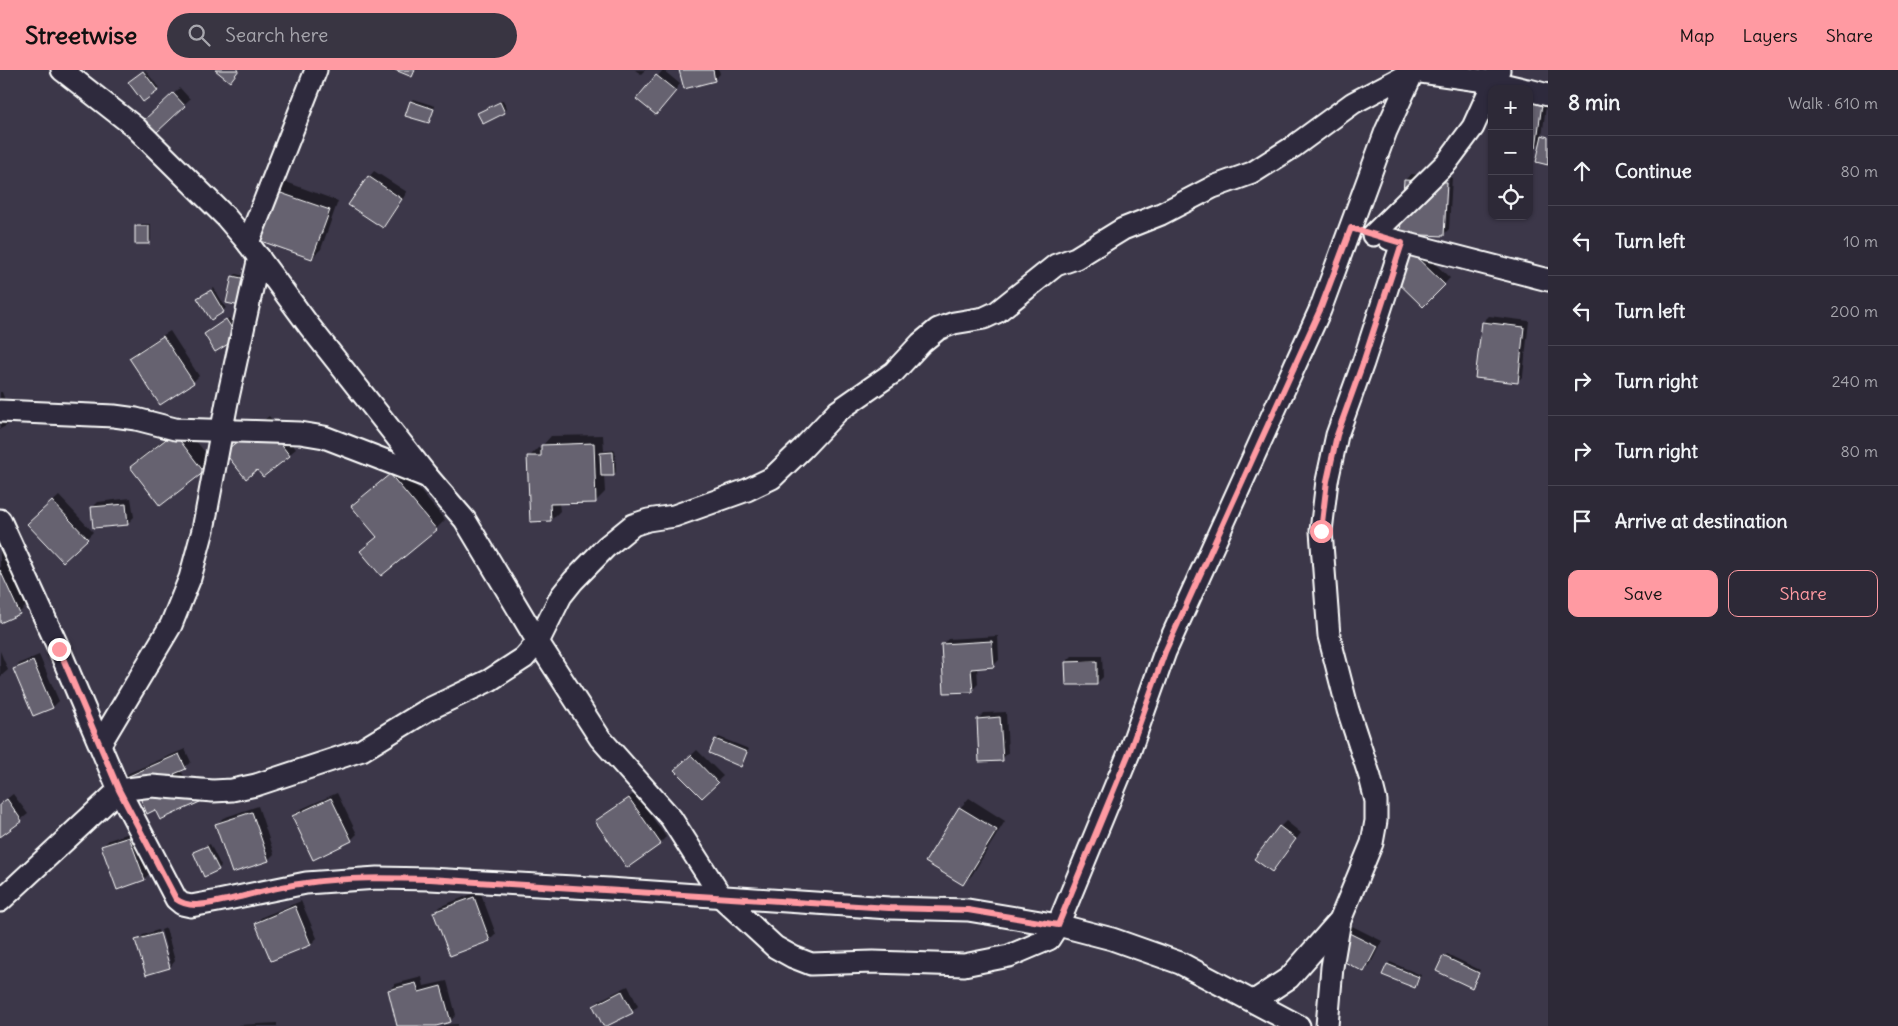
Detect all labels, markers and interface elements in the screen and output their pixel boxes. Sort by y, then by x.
search box [167,13,517,58]
text: Streetwise [25,20,137,50]
icon: search [185,21,213,49]
text: Search here [225,23,328,47]
text: Map [1679,24,1714,47]
text: Layers [1742,24,1798,47]
text: Share [1826,24,1873,47]
map controls [1488,85,1533,220]
button: + [1488,85,1533,130]
text: 8 min [1568,89,1620,116]
text: Walk · 610 m [1788,93,1878,113]
button: − [1488,130,1533,175]
icon: ahead [1568,157,1596,185]
text: Continue [1615,159,1692,183]
text: 80 m [1840,161,1878,181]
button: locate [1488,175,1533,220]
icon: left [1568,227,1596,255]
text: Turn left [1615,229,1685,253]
text: 10 m [1843,231,1878,251]
icon: left [1568,297,1596,325]
text: Turn left [1615,299,1685,323]
text: 200 m [1830,301,1878,321]
icon: right [1568,367,1596,395]
text: Turn right [1615,369,1698,393]
text: 240 m [1832,371,1878,391]
icon: right [1568,437,1596,465]
text: Turn right [1615,439,1698,463]
text: 80 m [1840,441,1878,461]
icon: arrive [1568,507,1596,535]
text: Arrive at destination [1615,509,1788,533]
route start [1310,520,1333,543]
button: Save [1568,570,1718,617]
button: Share [1728,570,1878,617]
route end [48,638,71,661]

